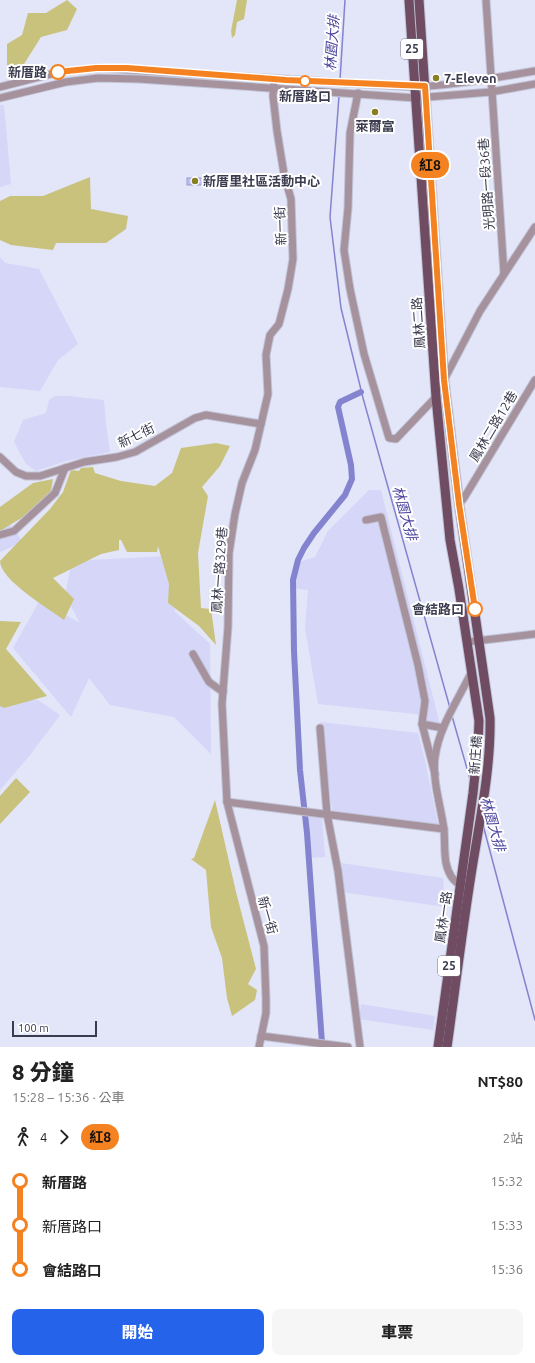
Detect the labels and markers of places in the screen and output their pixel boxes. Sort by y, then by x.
marker: 新厝路 [50,64,66,80]
place label: 新厝路 [8,65,47,79]
place label: 7-Eleven [444,71,497,85]
marker: 7-Eleven [431,73,441,83]
marker: 新厝路口 [299,75,311,87]
place label: 新厝路口 [279,89,331,103]
marker: 萊爾富 [370,107,380,117]
place label: 萊爾富 [355,119,395,133]
place label: 新厝里社區活動中心 [203,174,320,188]
marker: 新厝里社區活動中心 [190,176,200,186]
marker: 會結路口 [467,601,483,617]
place label: 會結路口 [412,602,464,616]

